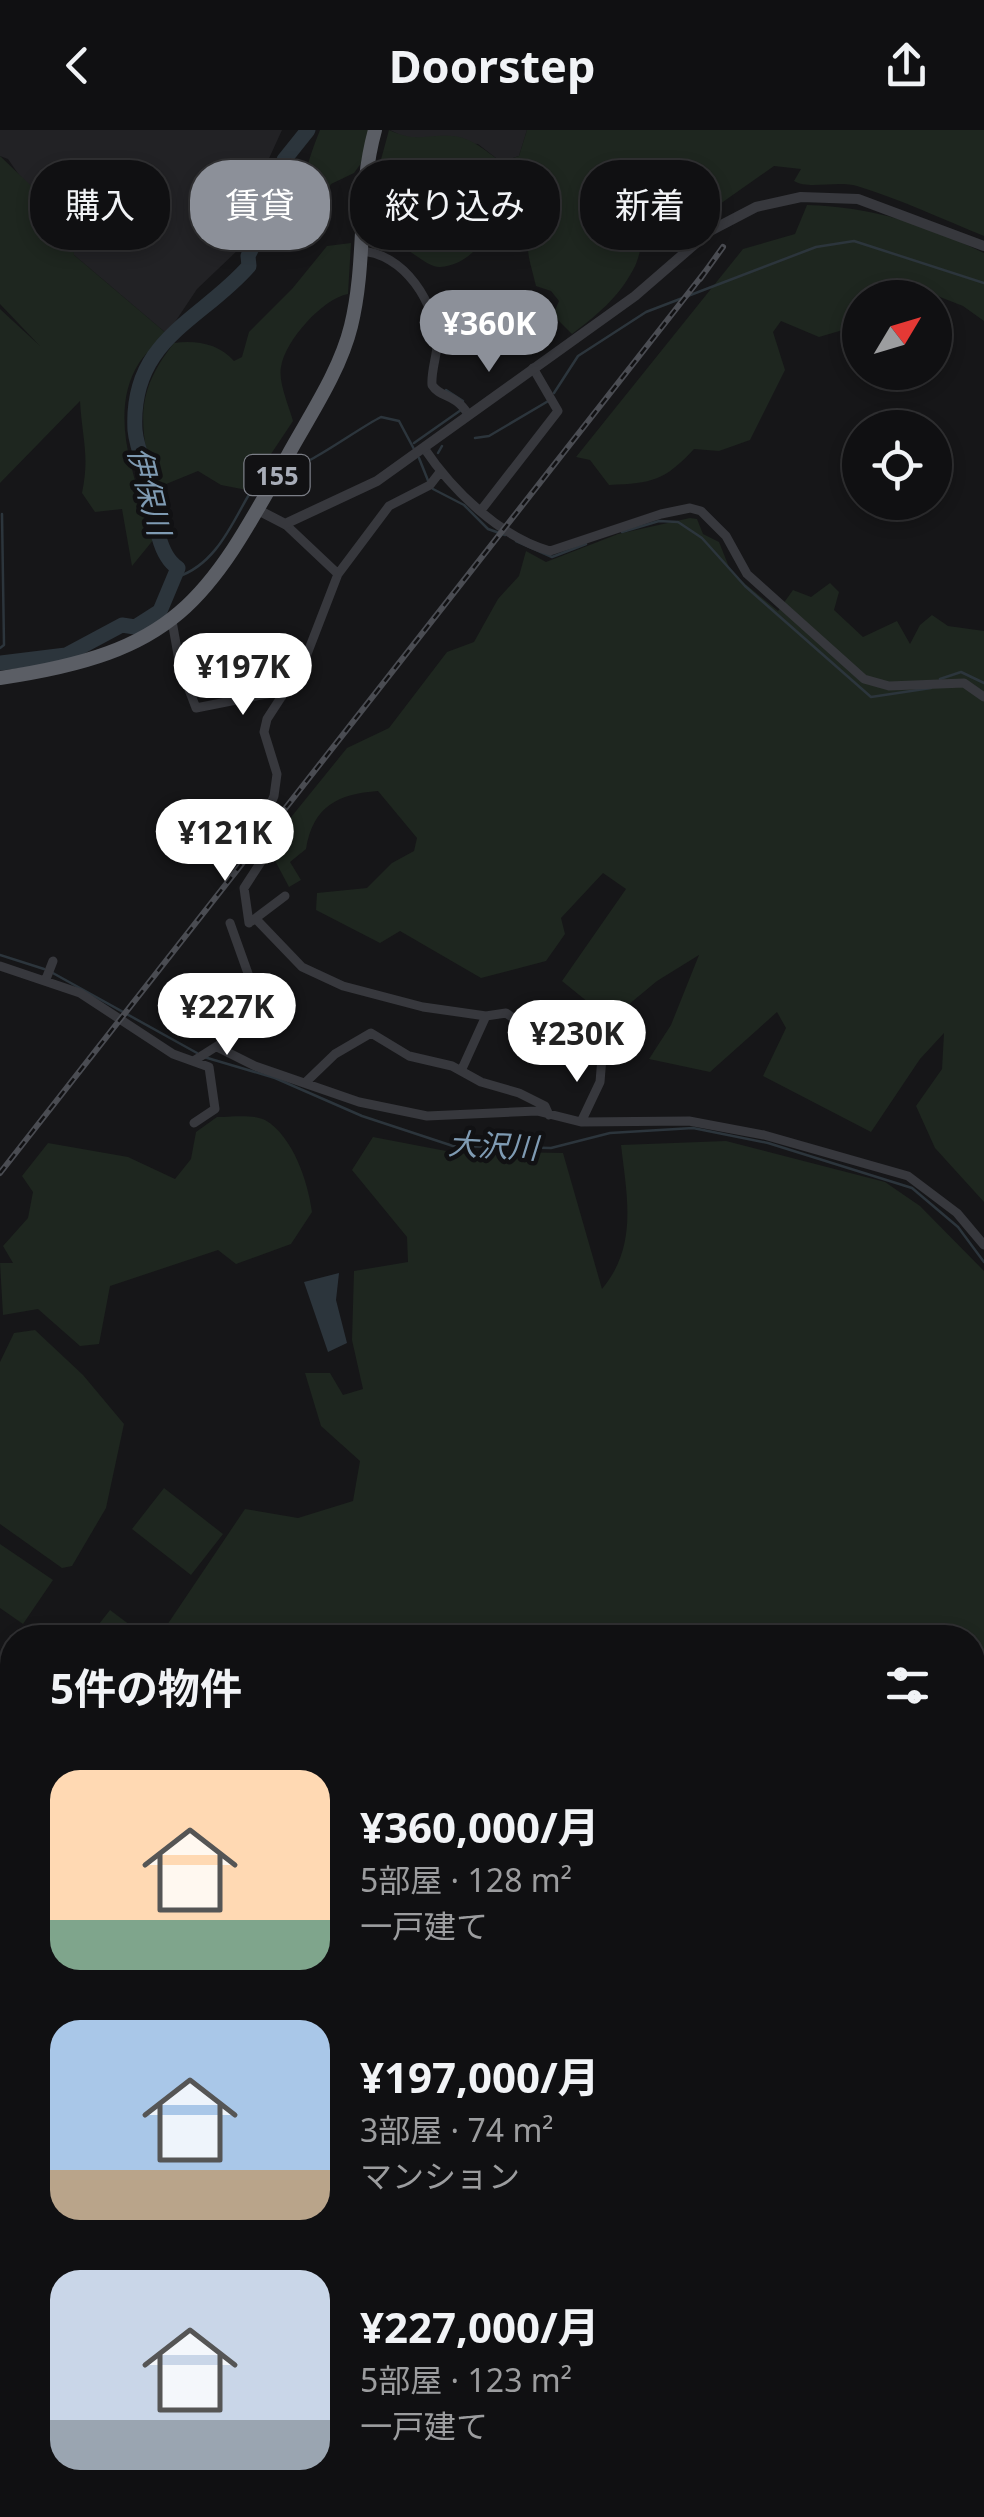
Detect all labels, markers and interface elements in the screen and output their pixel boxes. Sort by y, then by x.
text: Doorstep [389,35,595,96]
icon: back [50,38,105,93]
icon: share [879,38,934,93]
chip: 購入 [30,160,170,250]
chip: 賃貸 [190,160,330,250]
chip: 絞り込み [350,160,560,250]
chip: 新着 [580,160,720,250]
north arrow [842,280,952,390]
map controls [842,280,952,520]
pin: ¥360K [419,290,559,375]
text: ¥360K [442,301,536,344]
button: locate [842,410,952,520]
water label: 伊保川 [119,442,182,543]
road number: 155 [244,455,310,495]
pin: ¥197K [173,633,313,718]
text: ¥197K [196,644,290,687]
pin: ¥121K [155,799,295,884]
text: ¥121K [178,810,272,853]
pin: ¥227K [157,973,297,1058]
text: ¥227K [180,984,274,1027]
pin: ¥230K [507,1000,647,1085]
text: ¥230K [530,1011,624,1054]
water label: 大沢川 [447,1122,542,1168]
icon: filters [880,1658,935,1713]
text: 5件の物件 [50,1659,242,1716]
text: ¥360,000/月 [360,1798,600,1855]
icon: home [130,1810,250,1930]
text: 5部屋 · 128 m² [360,1858,572,1901]
text: 一戸建て [360,1904,488,1947]
text: ¥197,000/月 [360,2048,600,2105]
icon: home [130,2060,250,2180]
text: 3部屋 · 74 m² [360,2108,554,2151]
text: マンション [360,2154,520,2197]
text: ¥227,000/月 [360,2298,600,2355]
icon: home [130,2310,250,2430]
text: 5部屋 · 123 m² [360,2358,572,2401]
text: 一戸建て [360,2404,488,2447]

